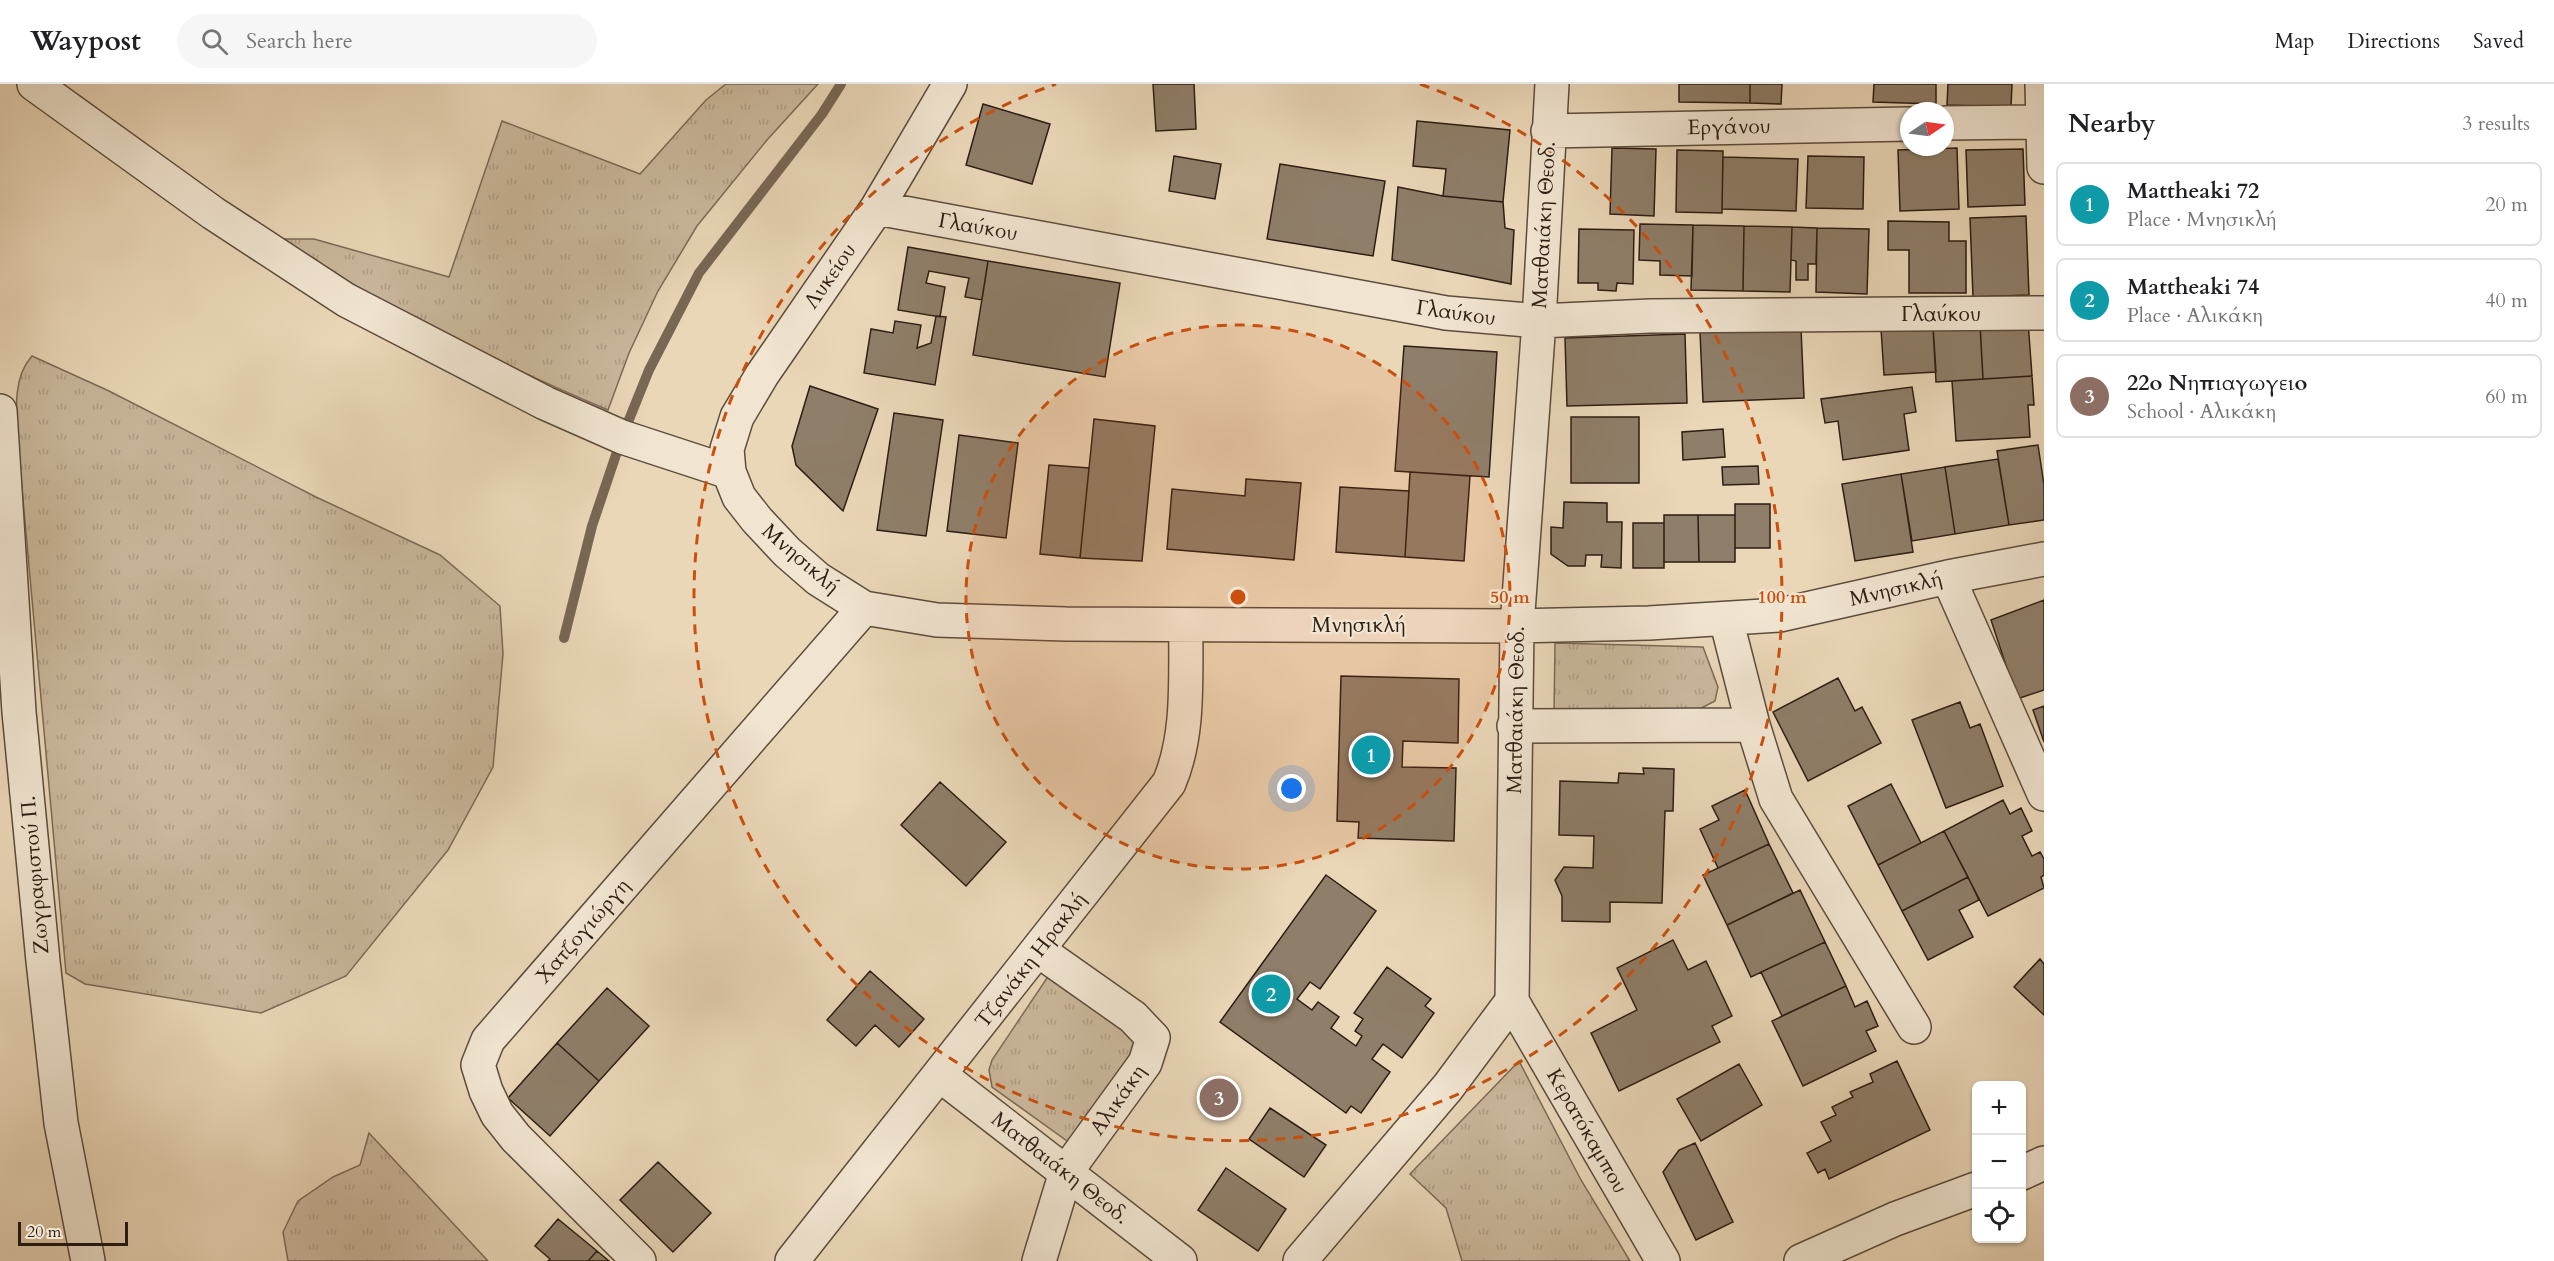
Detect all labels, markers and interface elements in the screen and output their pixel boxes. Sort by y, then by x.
search box [177,14,597,68]
text: Waypost [30,22,141,60]
icon: search [198,25,231,58]
text: Search here [246,26,353,56]
text: Map [2274,27,2314,56]
text: Directions [2347,27,2440,56]
text: Saved [2473,27,2524,56]
north arrow [1900,102,1954,156]
text: Nearby [2068,106,2156,141]
text: 3 results [2462,110,2530,137]
street label: Εργάνου [1687,112,1771,142]
street label: Ματθαιάκη Θεοδ. [1525,140,1563,310]
text: Mattheaki 72 [2127,176,2259,206]
text: 1 [2084,191,2095,218]
text: 20 m [2485,191,2528,218]
street label: Γλαύκου [936,206,1020,248]
text: Place · Μνησικλή [2127,206,2277,233]
street label: Λυκείου [797,238,863,314]
text: Mattheaki 74 [2127,272,2259,302]
text: 2 [2084,287,2095,314]
text: 40 m [2485,287,2528,314]
street label: Γλαύκου [1414,293,1498,333]
street label: Γλαύκου [1901,300,1981,329]
text: Place · Αλικάκη [2127,302,2263,329]
text: 22ο Νηπιαγωγειο [2127,368,2307,398]
text: 3 [2084,383,2095,410]
text: 60 m [2485,383,2528,410]
text: School · Αλικάκη [2127,398,2276,425]
street label: Μνησικλή [756,517,846,601]
street label: Μνησικλή [1846,564,1946,614]
text: 50 m [1490,585,1530,610]
text: 100 m [1757,585,1807,610]
centre of rings [1228,587,1248,607]
street label: Μνησικλή [1311,611,1407,640]
street label: Ματθαιάκη Θεοδ. [1500,626,1532,794]
pin: 1 [1352,732,1390,778]
your location [1277,774,1306,803]
street label: Ζωγραφιστού Π. [14,795,56,955]
street label: Χατζογιώργη [529,872,637,990]
street label: Τζανάκη Ηρακλή [968,886,1094,1034]
pin: 2 [1252,972,1290,1016]
street label: Αλικάκη [1083,1059,1153,1141]
street label: Κερατόκαμπου [1539,1063,1635,1199]
pin: 3 [1200,1076,1238,1120]
map controls [1972,1081,2026,1243]
button: + [1972,1081,2026,1135]
street label: Ματθαιάκη Θεοδ. [985,1105,1135,1231]
button: − [1972,1135,2026,1189]
button: locate [1972,1189,2026,1243]
scale bar [18,1219,128,1246]
text: 20 m [27,1221,61,1243]

